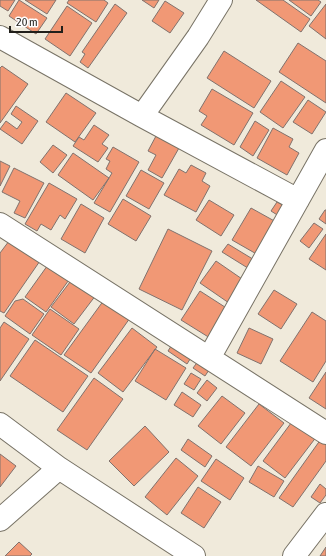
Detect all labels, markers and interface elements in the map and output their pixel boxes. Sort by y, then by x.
scale bar [10,8,62,34]
text: 20 m [16,15,38,29]

